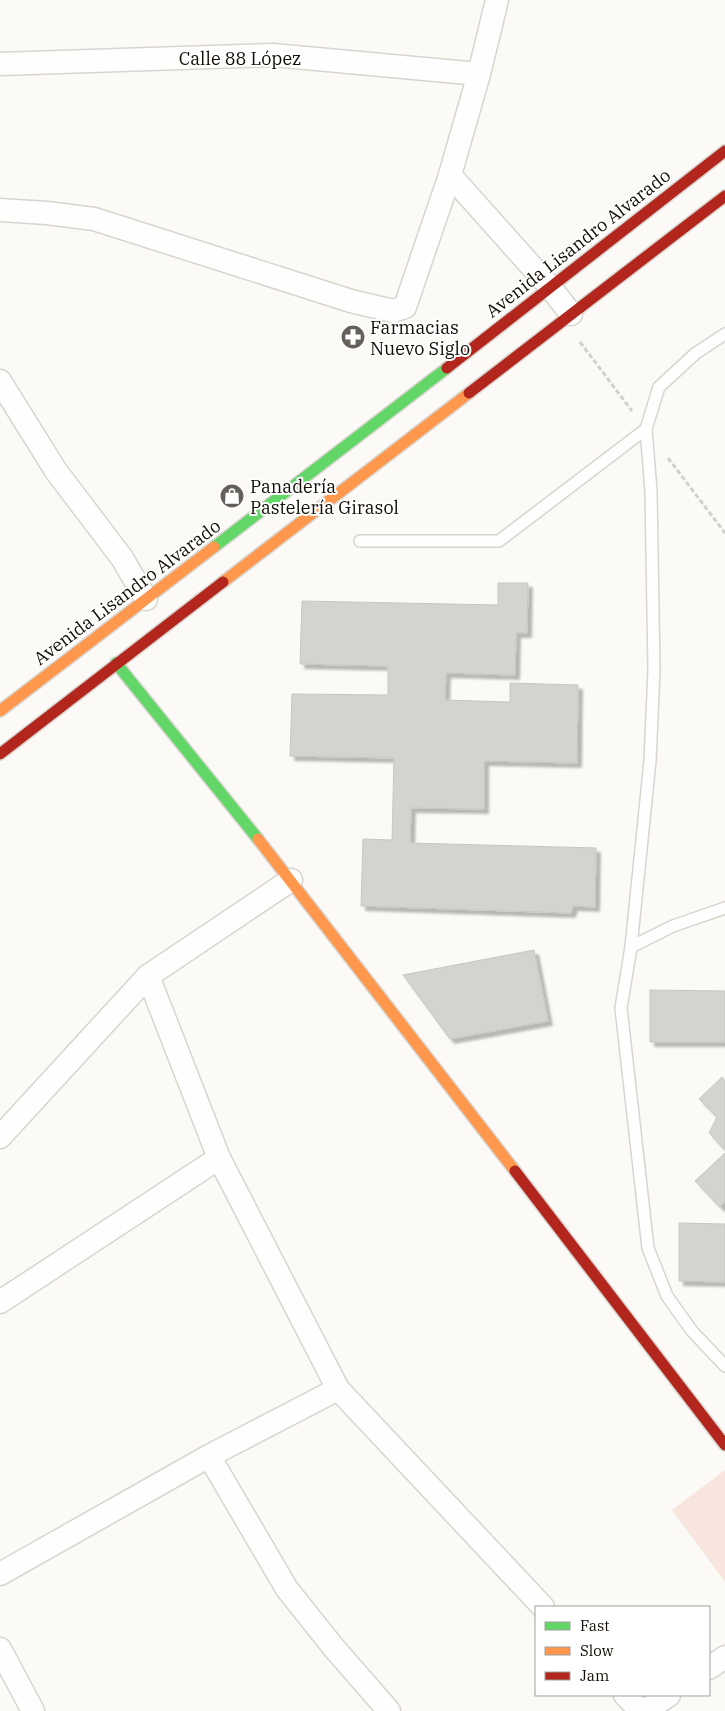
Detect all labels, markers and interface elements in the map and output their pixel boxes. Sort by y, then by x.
street label: Calle 88 López [179,47,301,70]
street label: Avenida Lisandro Alvarado [481,164,675,322]
place label: Farmacias Nuevo Siglo [370,316,470,360]
pharmacy icon: Farmacias Nuevo Siglo [340,324,366,350]
place label: Panadería Pastelería Girasol [250,475,399,519]
shop icon: Panadería Pastelería Girasol [219,483,245,509]
street label: Avenida Lisandro Alvarado [29,514,225,670]
legend [535,1606,710,1696]
text: Fast [580,1616,610,1635]
text: Slow [580,1641,614,1660]
text: Jam [580,1666,609,1685]

